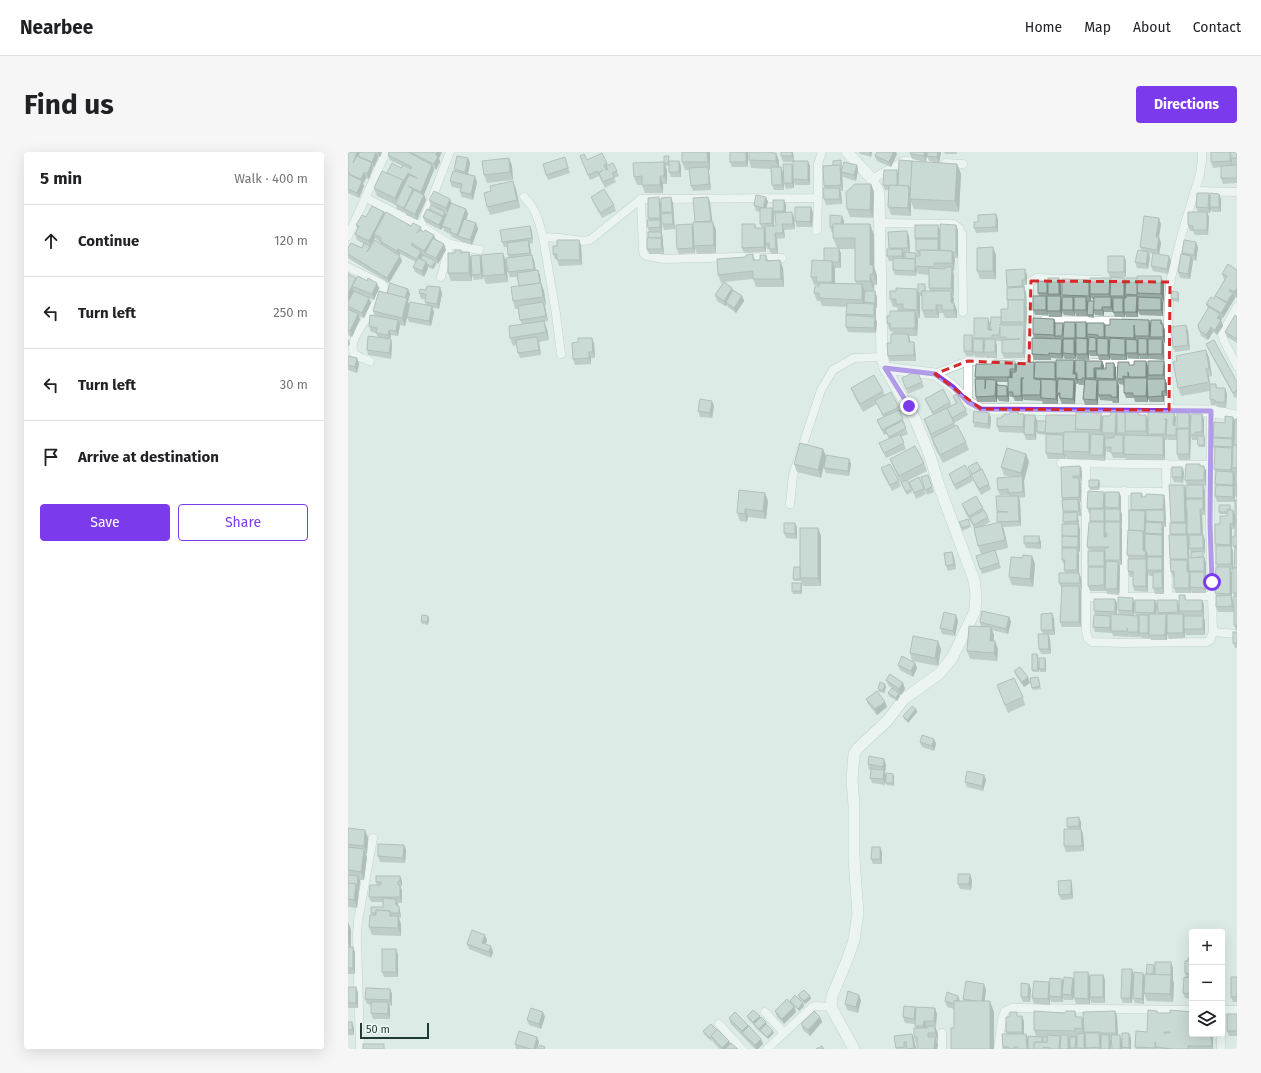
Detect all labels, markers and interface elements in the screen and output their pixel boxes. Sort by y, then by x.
text: Nearbee [20,16,93,39]
text: Home [1025,19,1062,36]
text: Map [1084,19,1111,36]
text: About [1133,19,1171,36]
text: Contact [1193,19,1241,36]
button: Directions [1136,86,1237,123]
text: Find us [24,88,114,121]
text: 5 min [40,168,82,189]
text: Walk · 400 m [234,171,308,186]
icon: ahead [40,230,62,252]
text: Continue [78,232,139,250]
text: 120 m [274,233,308,248]
icon: left [40,302,62,324]
text: Turn left [78,304,136,322]
text: 250 m [273,305,308,320]
icon: left [40,374,62,396]
text: Turn left [78,376,136,394]
text: 30 m [280,377,308,392]
route end [900,397,918,415]
icon: arrive [40,446,62,468]
text: Arrive at destination [78,448,219,466]
button: Save [40,504,170,541]
button: Share [178,504,308,541]
route start [1203,573,1221,591]
map controls [1189,929,1225,1037]
button: + [1189,929,1225,965]
button: − [1189,965,1225,1001]
button: layers [1189,1001,1225,1037]
scale bar [360,1021,429,1040]
text: 50 m [366,1023,390,1036]

